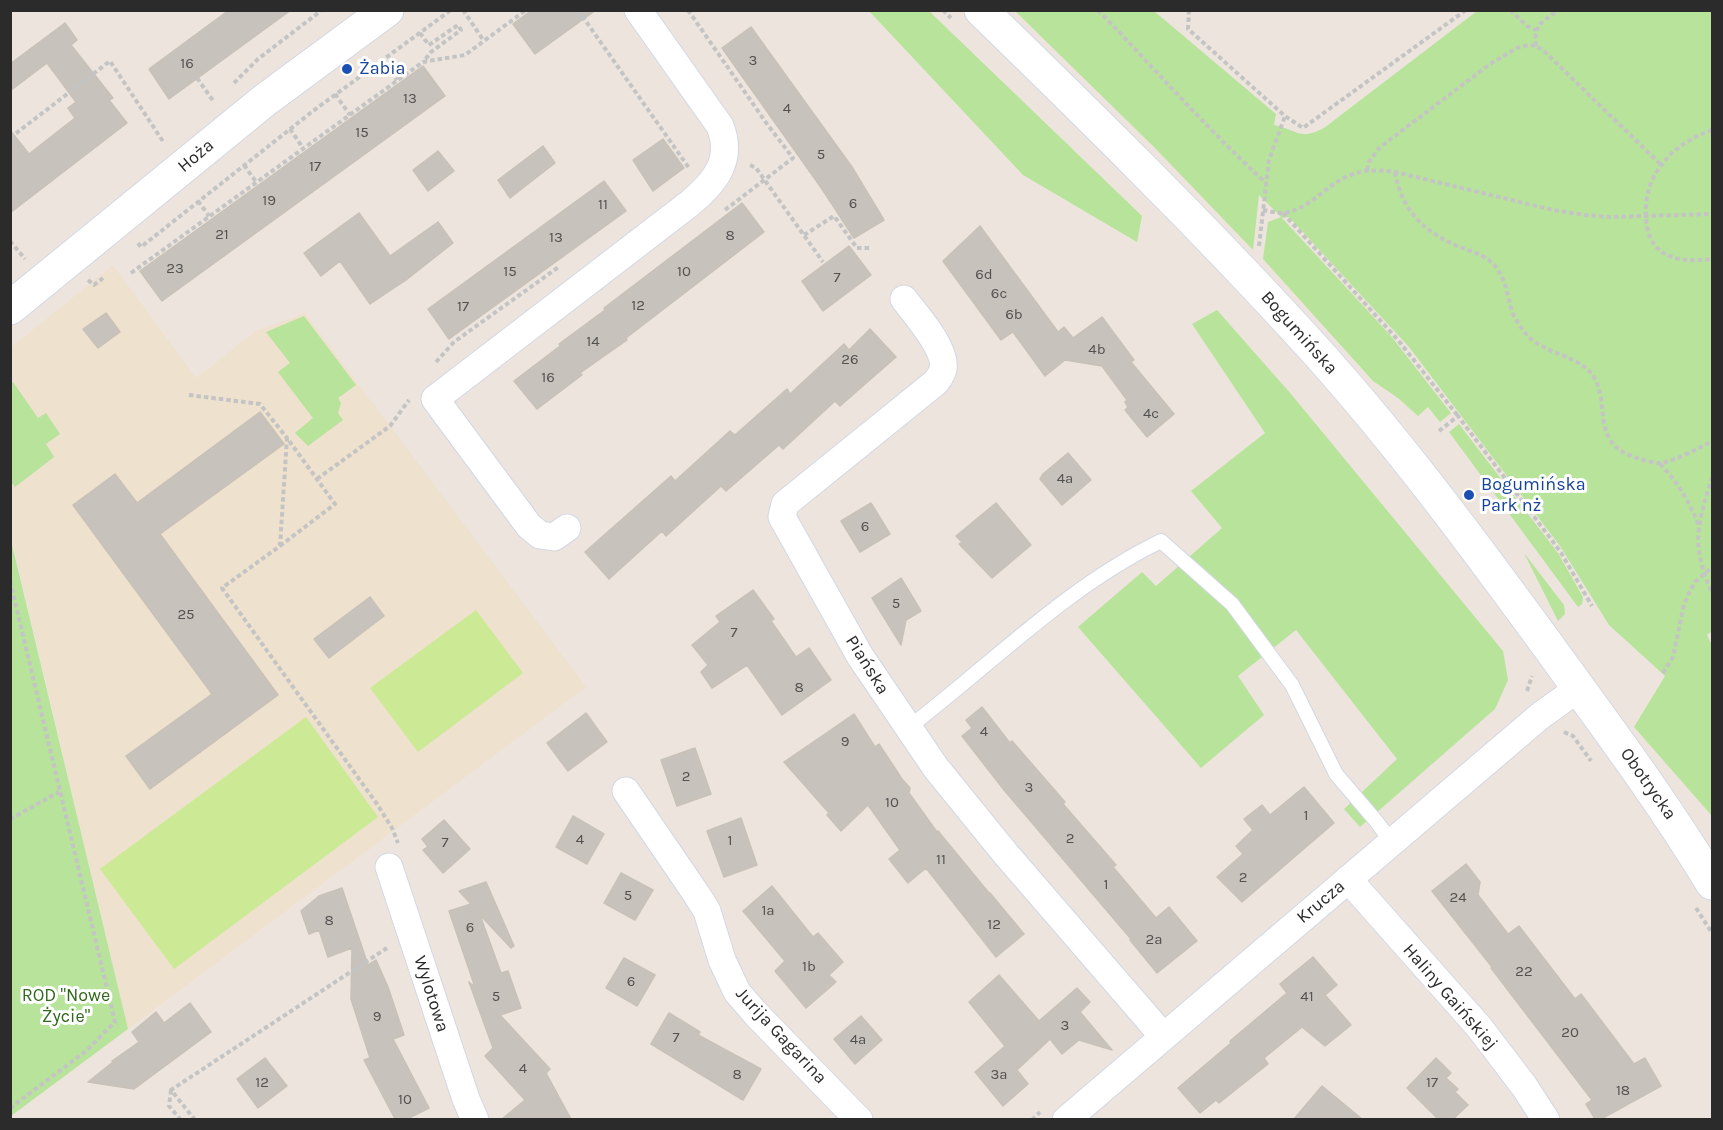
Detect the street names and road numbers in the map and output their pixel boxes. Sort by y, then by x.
street label: Hoża [174,135,218,177]
street label: Bogumińska [1256,287,1342,379]
street label: Piańska [840,631,894,699]
street label: Obotrycka [1615,744,1681,824]
street label: Krucza [1293,876,1349,928]
street label: Haliny Gaińskiej [1398,940,1502,1054]
street label: Wylotowa [409,953,453,1035]
street label: Jurija Gagarina [731,983,831,1089]

